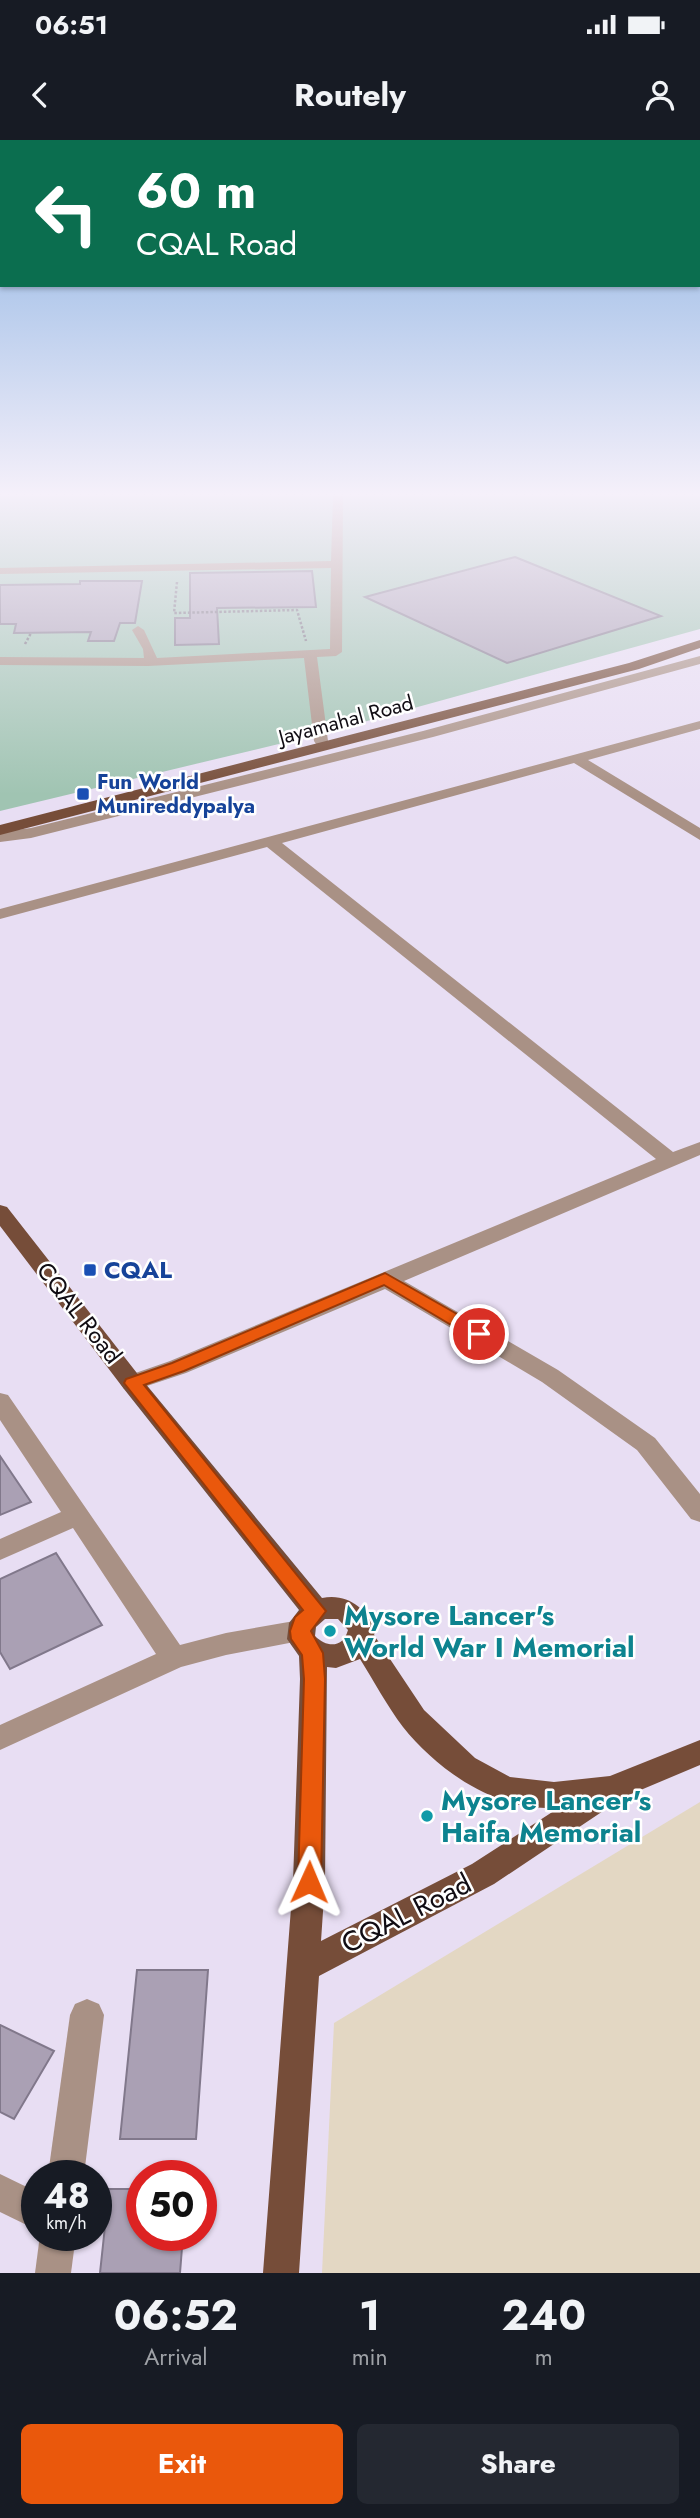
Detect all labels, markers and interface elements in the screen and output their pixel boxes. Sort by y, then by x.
text: 06:51 [35,6,108,44]
text: Routely [294,72,406,118]
icon: back [21,76,59,114]
icon: person [641,76,679,114]
text: 60 m [136,156,256,226]
icon: left [21,168,112,259]
text: CQAL Road [136,221,297,267]
street label: Jayamahal Road [272,688,417,753]
place label: Fun World Munireddypalya [97,767,255,821]
marker: Fun World Munireddypalya [75,786,91,802]
place label: CQAL [104,1252,172,1287]
street label: CQAL Road [28,1254,130,1371]
marker: CQAL [82,1262,98,1278]
pin [449,1304,509,1364]
icon: arrive [460,1315,498,1353]
place label: Mysore Lancer's World War I Memorial [344,1595,635,1668]
marker: Mysore Lancer's World War I Memorial [322,1623,338,1639]
place label: Mysore Lancer's Haifa Memorial [441,1780,652,1853]
marker: Mysore Lancer's Haifa Memorial [419,1808,435,1824]
position arrow [272,1845,346,1919]
street label: CQAL Road [334,1863,478,1964]
speed limit sign: 50 [126,2160,217,2251]
text: 48 [43,2171,90,2221]
text: km/h [46,2210,87,2236]
text: 06:52 [114,2285,238,2346]
text: 1 [359,2285,380,2346]
text: 240 [501,2285,586,2346]
text: Arrival [144,2340,208,2374]
text: min [352,2340,388,2374]
text: m [535,2340,553,2374]
button: Exit [21,2424,343,2504]
button: Share [357,2424,679,2504]

